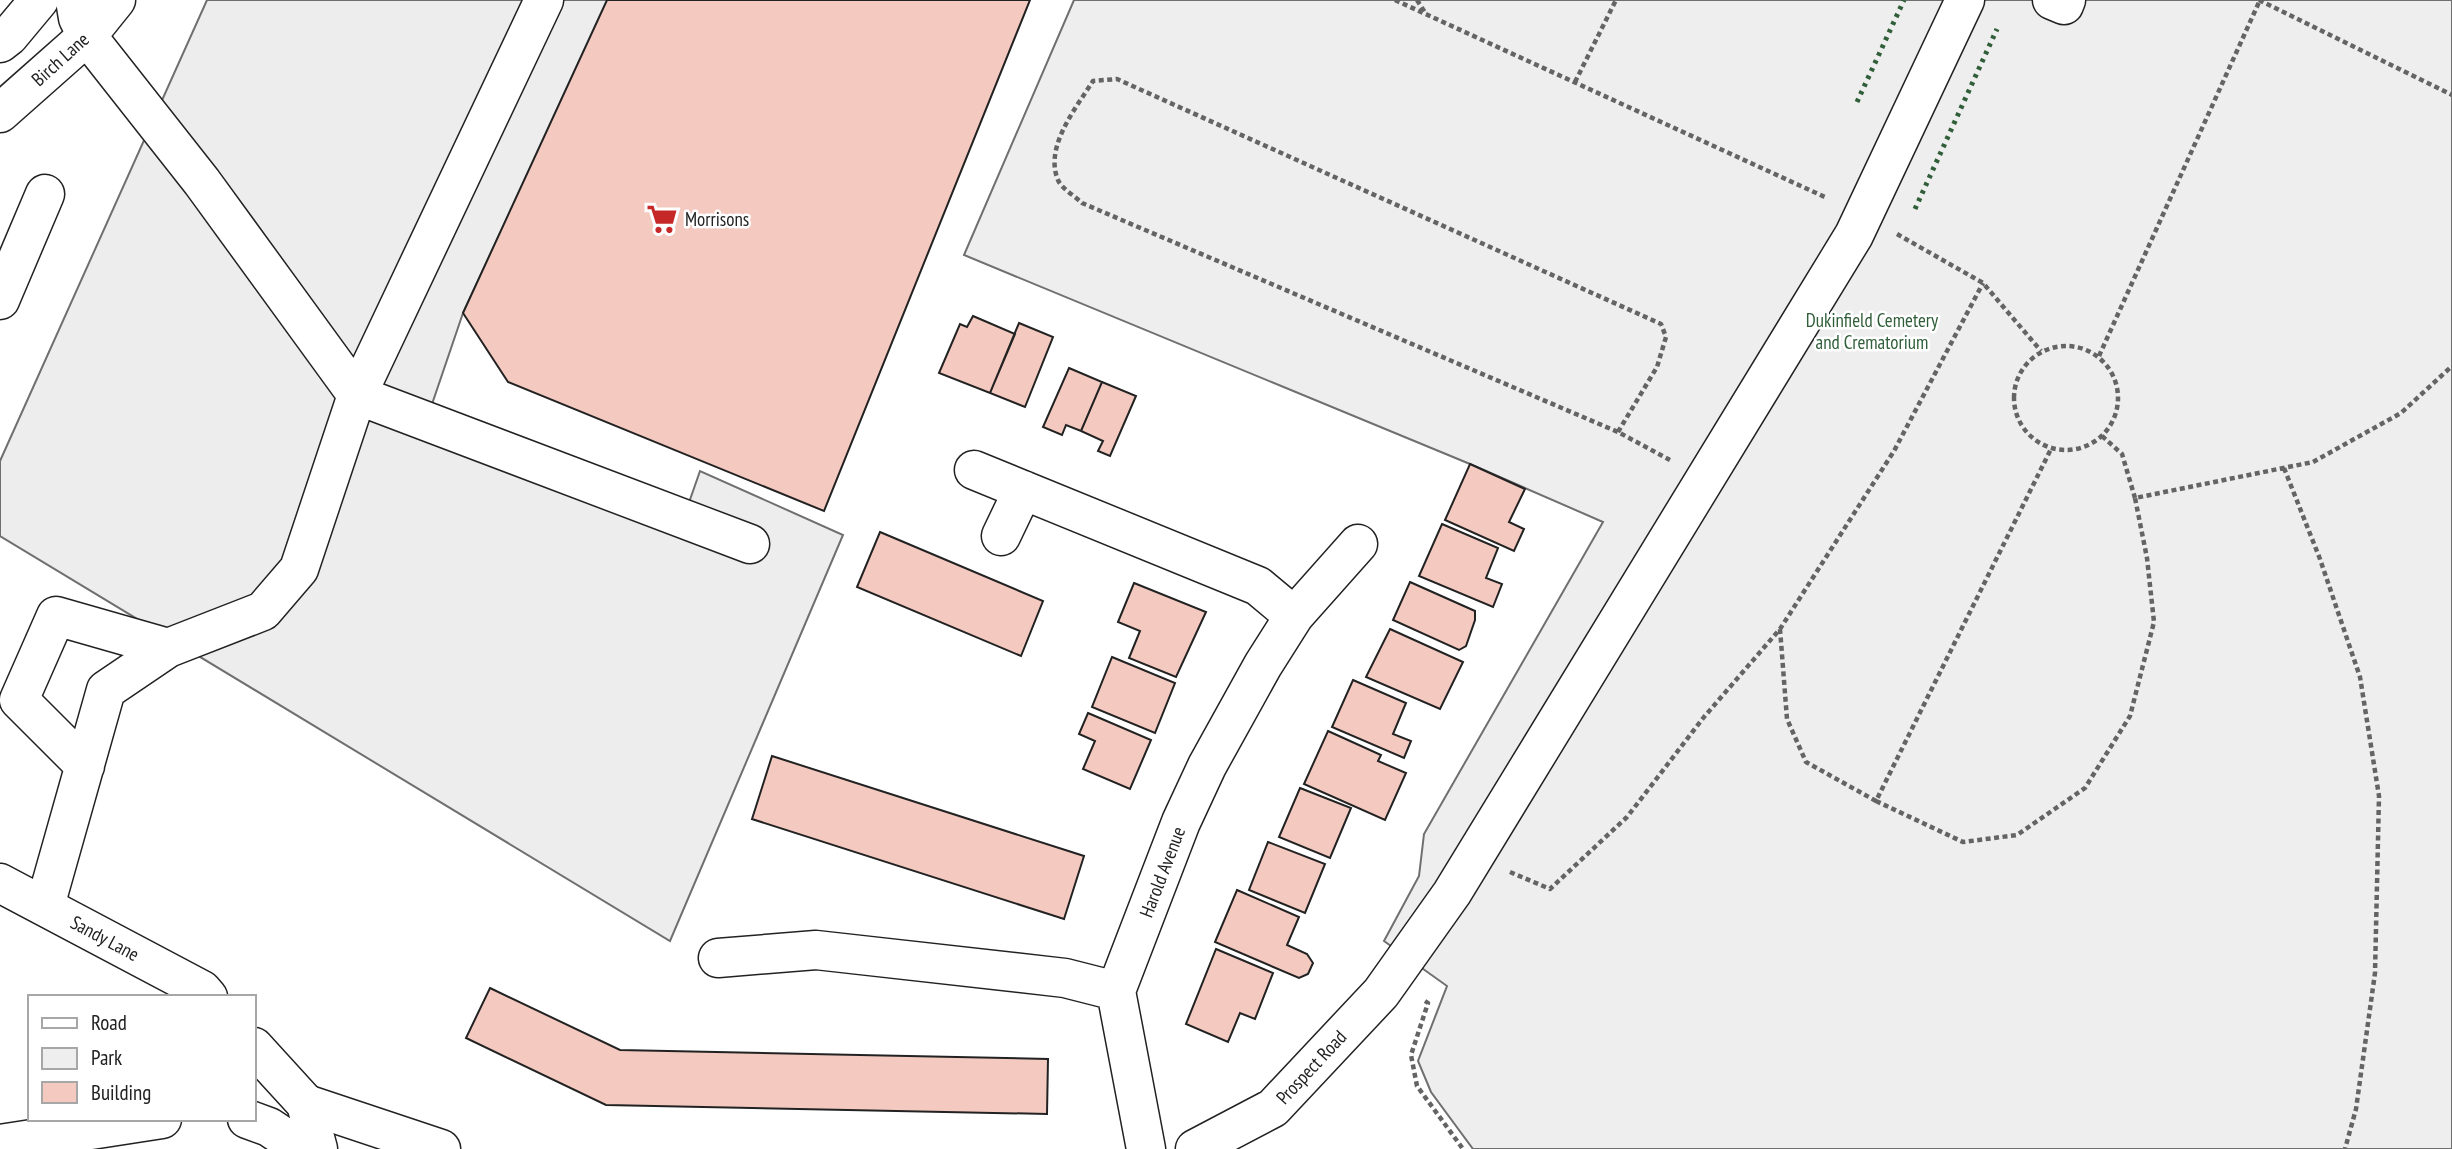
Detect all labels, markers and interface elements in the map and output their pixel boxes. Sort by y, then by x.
street label: Birch Lane [26,27,94,91]
supermarket icon: Morrisons [645,202,679,236]
place label: Morrisons [685,207,749,231]
park label: Dukinfield Cemetery and Crematorium [1806,308,1939,354]
street label: Harold Avenue [1134,823,1190,921]
street label: Sandy Lane [67,910,144,966]
legend [28,995,256,1121]
text: Road [91,1009,127,1036]
street label: Prospect Road [1271,1025,1351,1109]
text: Park [91,1044,122,1071]
text: Building [91,1079,151,1106]

